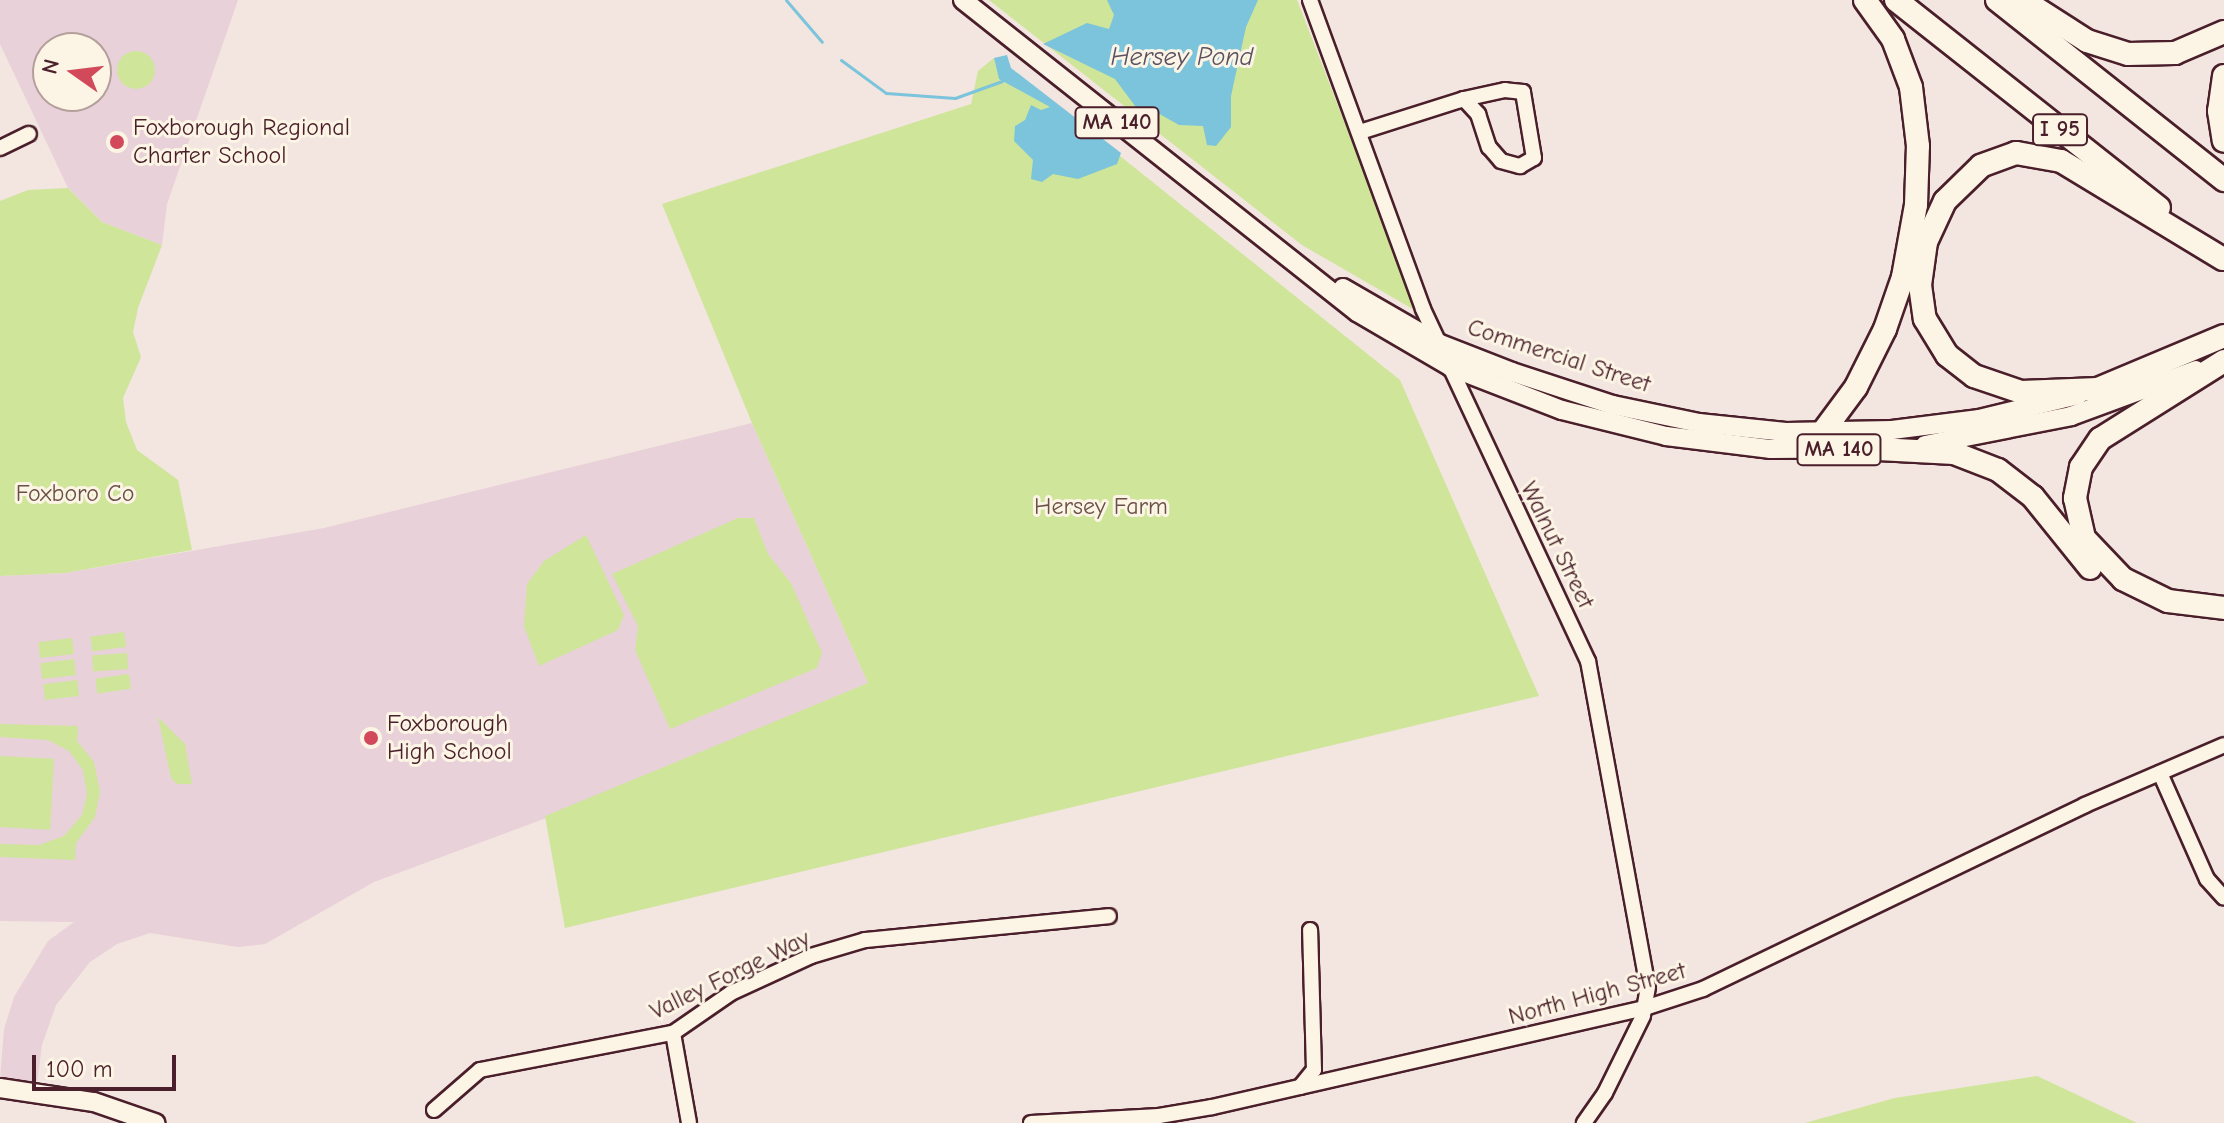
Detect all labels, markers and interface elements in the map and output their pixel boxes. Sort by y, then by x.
north arrow [32,32,112,112]
water label: Hersey Pond [1111,42,1253,74]
text: N [36,57,65,77]
road number: MA 140 [1073,105,1161,141]
road number: I 95 [2032,112,2088,148]
place label: Foxborough Regional Charter School [133,114,350,170]
marker: Foxborough Regional Charter School [108,133,126,151]
street label: Commercial Street [1464,313,1654,399]
road number: MA 140 [1795,432,1883,468]
street label: Walnut Street [1514,477,1600,613]
park label: Foxboro Co [16,480,134,508]
park label: Hersey Farm [1034,493,1168,521]
place label: Foxborough High School [387,710,512,766]
marker: Foxborough High School [362,729,380,747]
street label: Valley Forge Way [645,924,815,1026]
street label: North High Street [1505,957,1689,1031]
scale bar [36,1039,180,1089]
text: 100 m [46,1055,113,1083]

